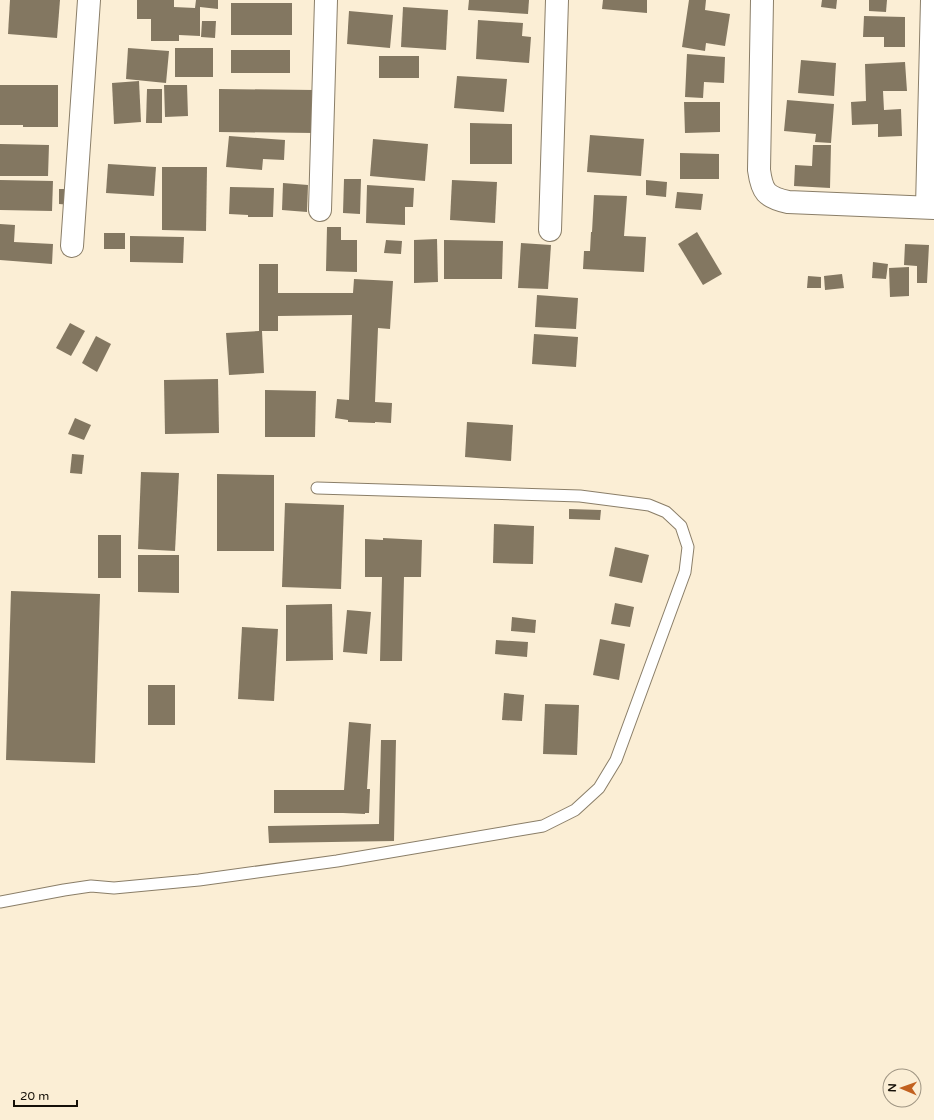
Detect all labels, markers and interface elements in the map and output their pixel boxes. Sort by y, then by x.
north arrow [882,1068,922,1108]
scale bar [14,1082,77,1108]
text: N [886,1083,899,1092]
text: 20 m [20,1089,49,1103]

